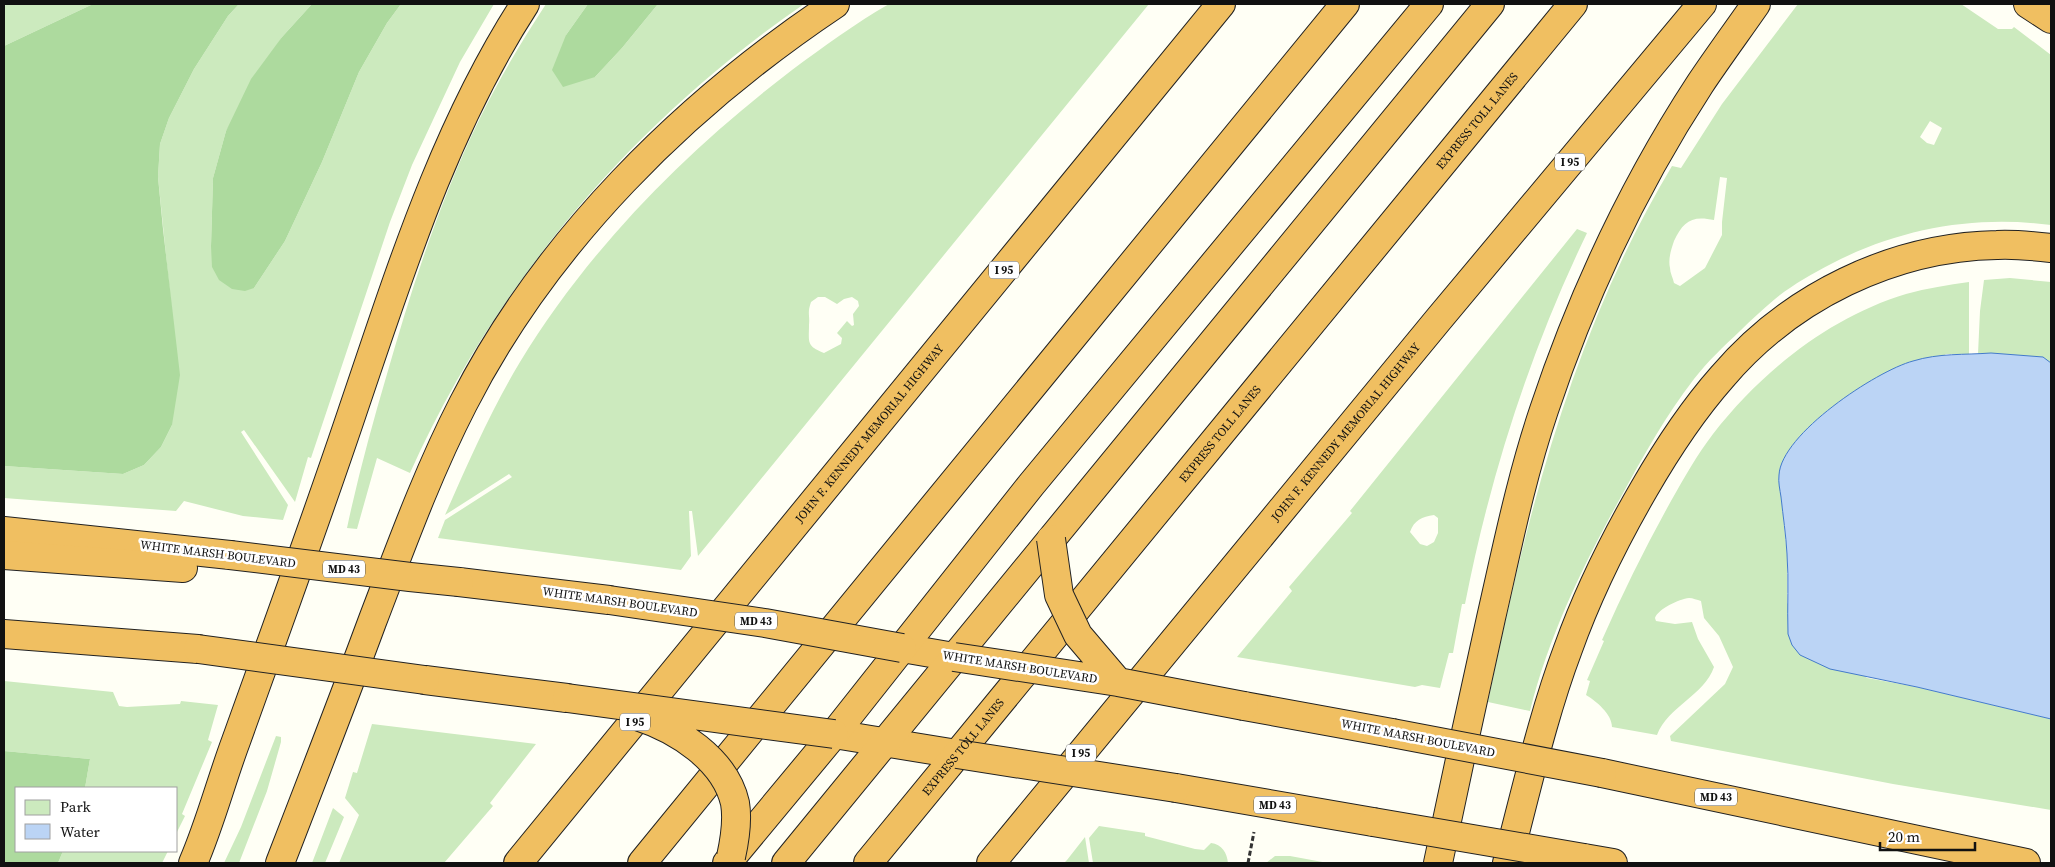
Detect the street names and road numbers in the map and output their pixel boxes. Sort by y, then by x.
street label: EXPRESS TOLL LANES [1432,69,1522,173]
road number: I 95 [1555,154,1585,170]
road number: I 95 [989,262,1019,278]
street label: JOHN F. KENNEDY MEMORIAL HIGHWAY [1267,339,1424,526]
street label: JOHN F. KENNEDY MEMORIAL HIGHWAY [791,340,948,527]
street label: EXPRESS TOLL LANES [1175,382,1265,486]
street label: WHITE MARSH BOULEVARD [139,537,297,571]
road number: MD 43 [323,560,365,578]
street label: WHITE MARSH BOULEVARD [541,583,699,621]
road number: MD 43 [735,612,777,630]
street label: WHITE MARSH BOULEVARD [941,647,1099,687]
street label: EXPRESS TOLL LANES [919,695,1008,799]
road number: I 95 [620,714,650,730]
street label: WHITE MARSH BOULEVARD [1340,715,1496,761]
road number: I 95 [1066,744,1096,761]
road number: MD 43 [1695,789,1737,806]
road number: MD 43 [1254,796,1296,814]

